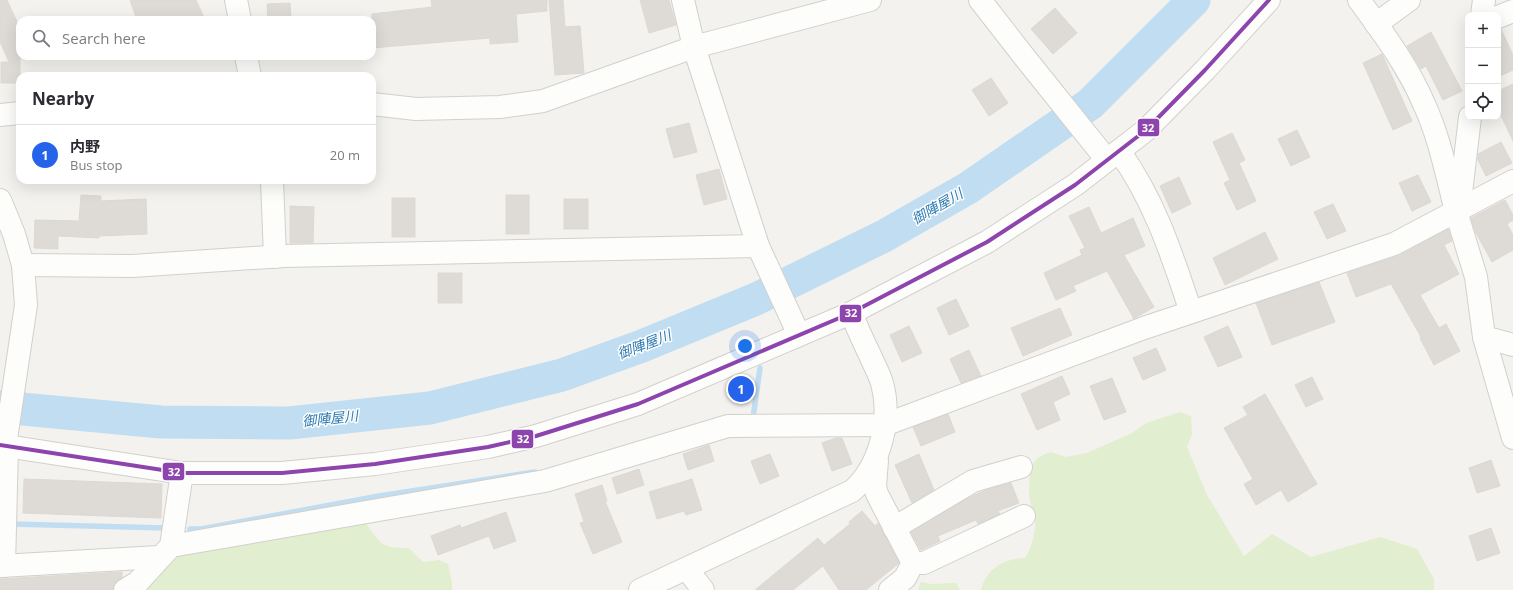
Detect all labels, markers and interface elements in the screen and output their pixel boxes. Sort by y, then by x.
map controls [1465,12,1501,120]
button: + [1465,12,1501,48]
search box [16,16,376,60]
icon: search [30,27,52,49]
text: Search here [62,28,146,48]
button: − [1465,48,1501,84]
button: locate [1465,84,1501,120]
text: Nearby [32,87,94,110]
line badge: 32 [1137,118,1160,137]
text: 32 [1142,120,1154,135]
text: 内野 [70,136,100,156]
text: 1 [41,146,49,164]
text: 20 m [330,146,360,164]
text: Bus stop [70,156,123,174]
water label: 御陣屋川 [908,183,968,228]
line badge: 32 [839,304,862,323]
text: 32 [845,305,857,320]
water label: 御陣屋川 [614,324,675,363]
your location [735,336,755,356]
pin: 1 [728,374,754,404]
water label: 御陣屋川 [301,405,361,430]
line badge: 32 [511,429,534,449]
text: 32 [517,431,529,446]
line badge: 32 [162,462,185,481]
text: 32 [168,464,180,479]

